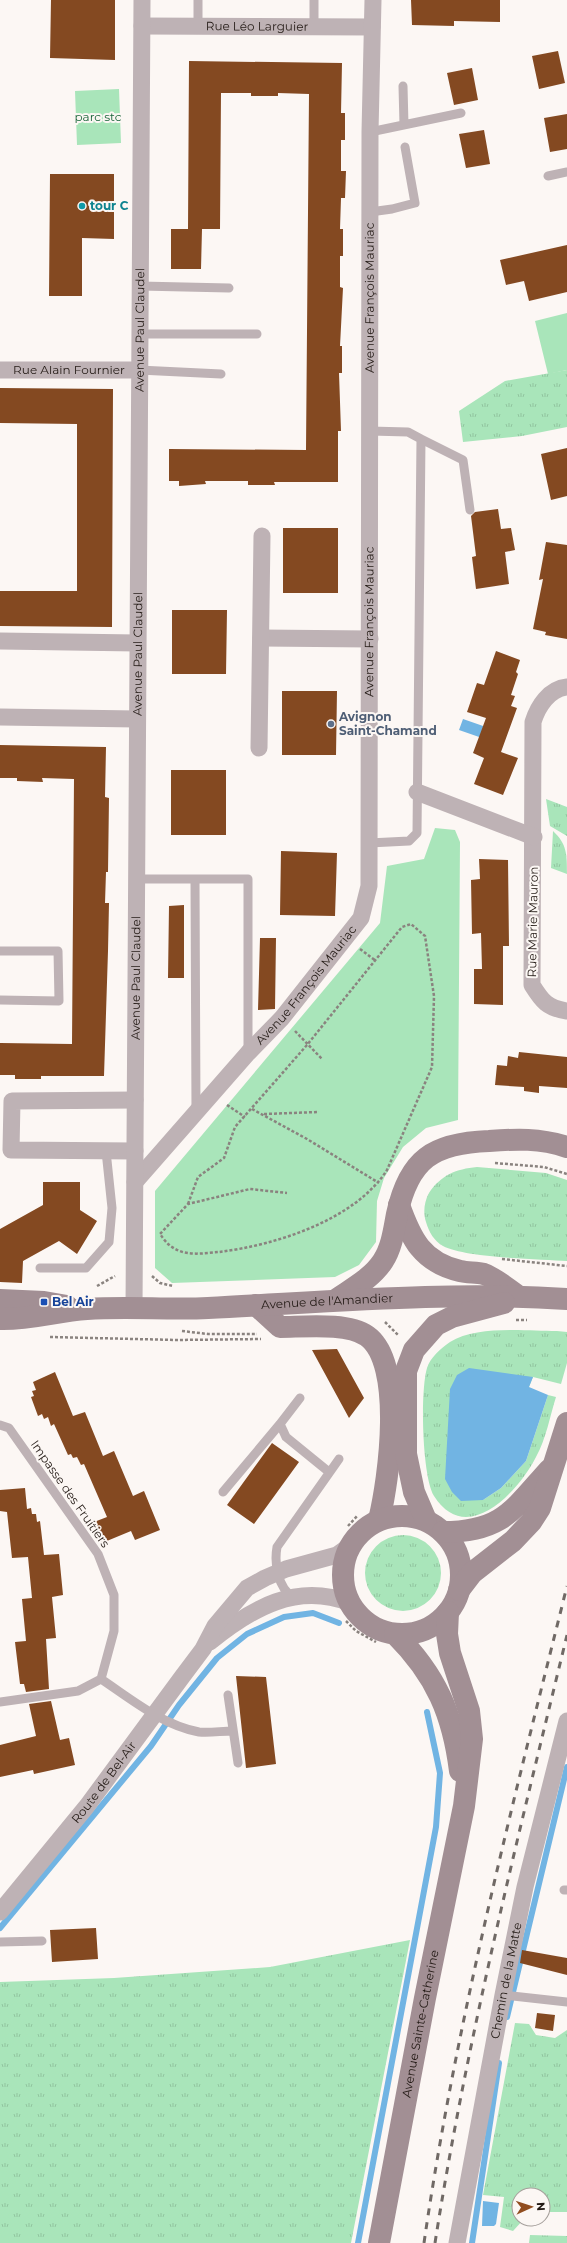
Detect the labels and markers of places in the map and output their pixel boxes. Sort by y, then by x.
place label: tour C [90,198,129,213]
marker: tour C [77,201,87,211]
place label: Avignon Saint-Chamand [338,709,437,738]
marker: Avignon Saint-Chamand [326,719,336,729]
place label: Bel Air [52,1294,94,1309]
marker: Bel Air [39,1297,49,1307]

